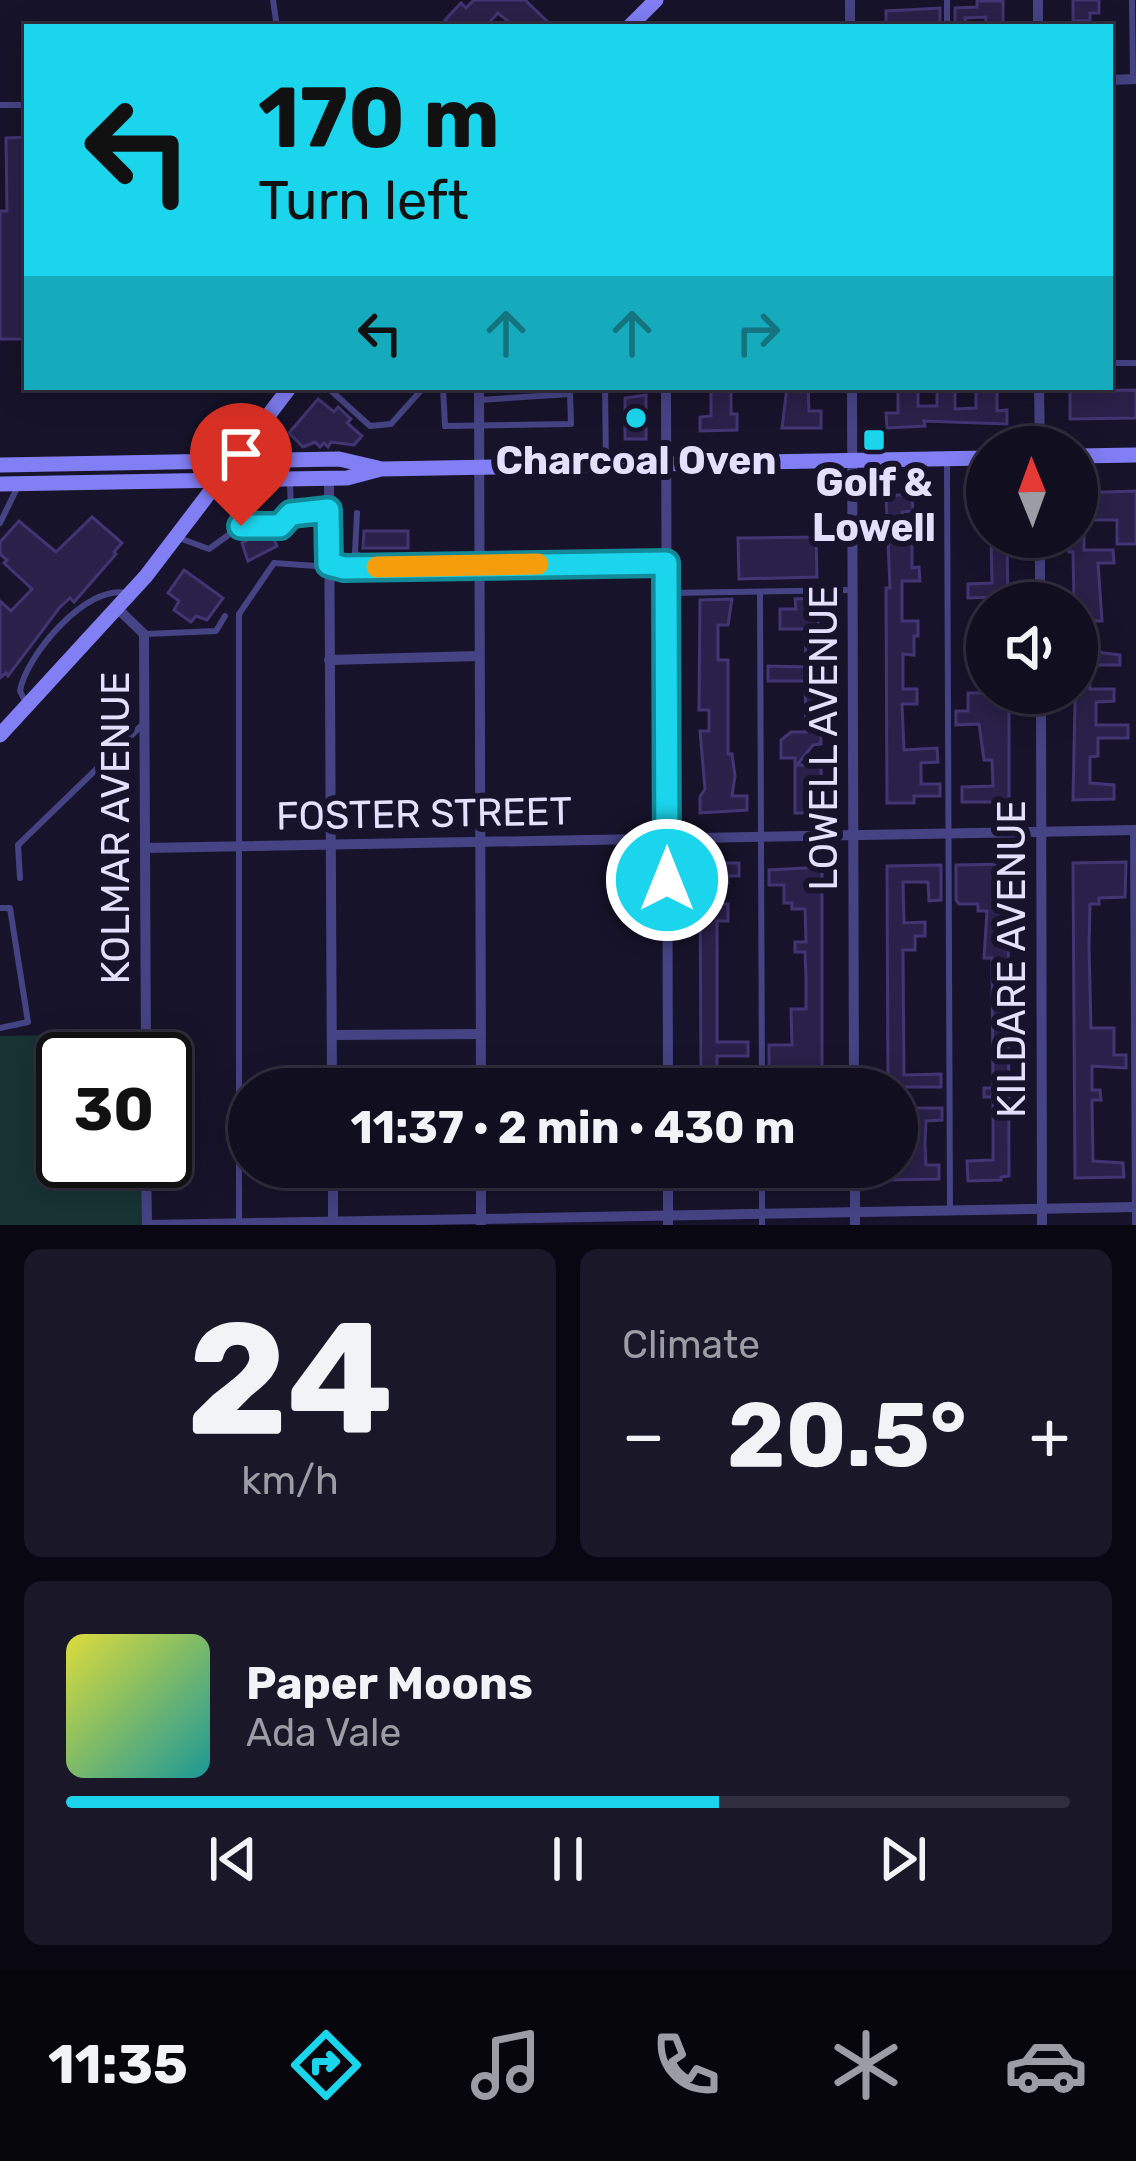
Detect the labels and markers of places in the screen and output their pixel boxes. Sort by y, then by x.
pin [190,403,292,526]
marker: Charcoal Oven [623,405,649,431]
marker: Golf & Lowell [861,427,887,453]
place label: Charcoal Oven [495,438,777,484]
place label: Golf & Lowell [812,460,936,551]

